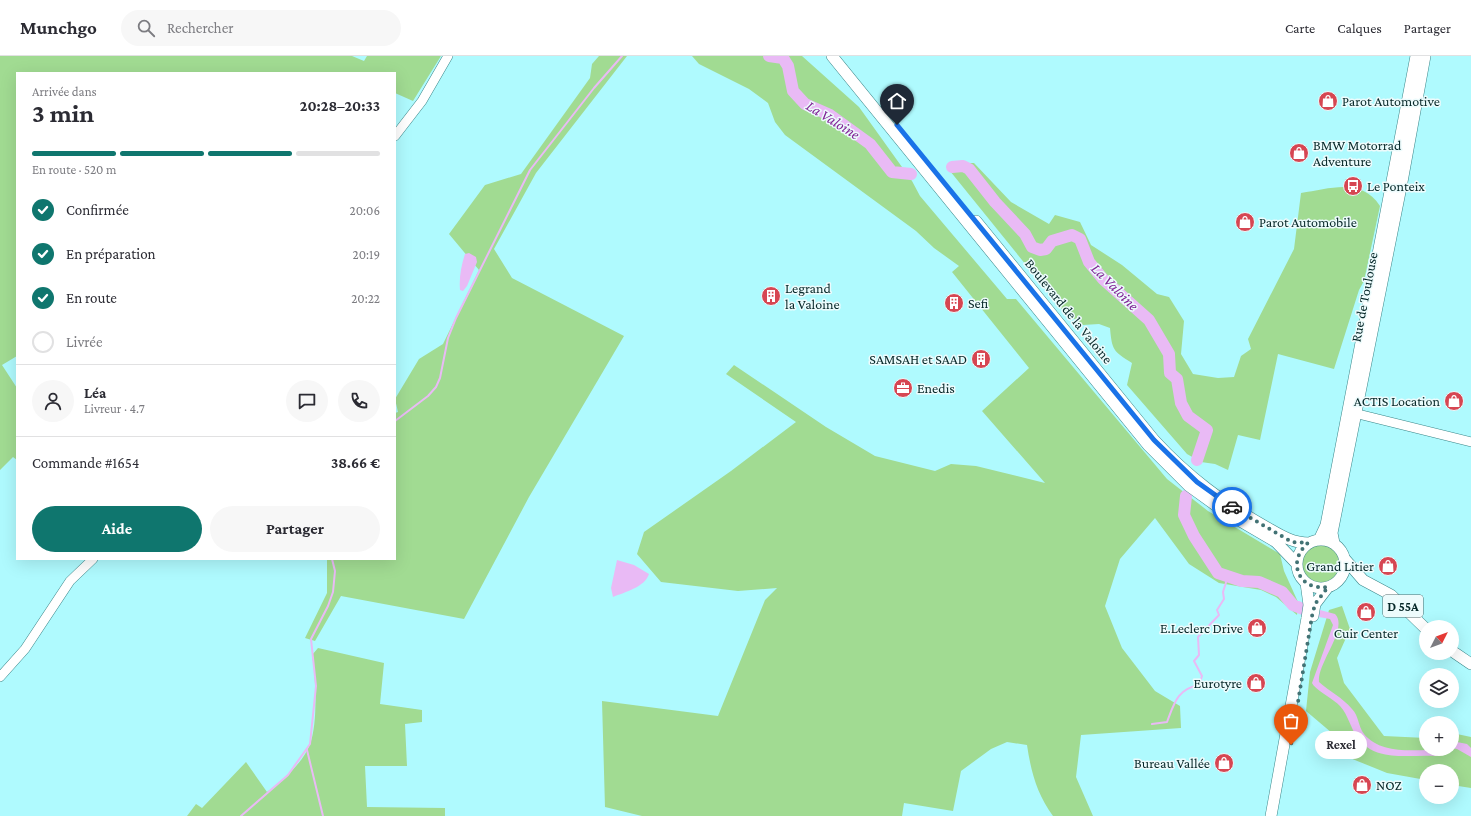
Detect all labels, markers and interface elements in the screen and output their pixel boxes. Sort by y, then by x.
search box [121,10,401,46]
text: Munchgo [20,17,97,38]
icon: search [135,17,157,39]
text: Rechercher [167,20,234,36]
text: Carte [1285,20,1315,36]
text: Calques [1337,20,1382,36]
text: Partager [1404,20,1451,36]
text: Arrivée dans [32,84,97,99]
pin [880,84,914,125]
icon: home [886,90,908,112]
shop icon: Parot Automotive [1317,90,1339,112]
place label: Parot Automotive [1342,93,1440,109]
water label: La Valoine [803,97,863,143]
text: 20:28–20:33 [300,98,380,114]
text: 3 min [32,99,94,128]
place label: BMW Motorrad Adventure [1313,137,1402,169]
shop icon: BMW Motorrad Adventure [1288,142,1310,164]
text: En route · 520 m [32,162,116,177]
bus stop icon: Le Ponteix [1342,175,1364,197]
place label: Le Ponteix [1367,178,1425,194]
icon: check [32,199,54,221]
text: Confirmée [66,202,129,218]
text: 20:06 [350,203,380,218]
shop icon: Parot Automobile [1234,211,1256,233]
place label: Parot Automobile [1259,214,1357,230]
icon: check [32,243,54,265]
text: En préparation [66,246,156,262]
text: 20:19 [353,247,380,262]
street label: Rue de Toulouse [1347,251,1381,343]
street label: Boulevard de la Valoine [1022,255,1116,367]
water label: La Valoine [1088,260,1142,314]
place label: Legrand la Valoine [785,280,840,312]
building icon: Legrand la Valoine [760,285,782,307]
icon: check [32,287,54,309]
text: En route [66,290,117,306]
text: 20:22 [351,291,380,306]
building icon: Sefi [943,292,965,314]
place label: Sefi [968,295,989,311]
text: Livrée [66,334,103,350]
building icon: SAMSAH et SAAD [970,348,992,370]
place label: SAMSAH et SAAD [869,351,967,367]
office icon: Enedis [892,377,914,399]
button: person [32,380,74,422]
button: chat [286,380,328,422]
button: phone [338,380,380,422]
place label: Enedis [917,380,955,396]
text: Léa [84,385,106,401]
shop icon: ACTIS Location [1443,390,1465,412]
place label: ACTIS Location [1354,393,1440,409]
text: Livreur · 4.7 [84,401,145,416]
text: Commande #1654 [32,455,139,471]
text: 38.66 € [331,455,380,471]
courier [1212,487,1252,527]
icon: car [1221,496,1243,518]
button: Aide [32,506,202,552]
button: Partager [210,506,380,552]
shop icon: Grand Litier [1377,555,1399,577]
place label: Grand Litier [1306,558,1374,574]
road number: D 55A [1383,595,1423,617]
shop icon: Cuir Center [1355,601,1377,623]
shop icon: E.Leclerc Drive [1246,617,1268,639]
place label: E.Leclerc Drive [1160,620,1243,636]
north arrow [1419,620,1459,660]
map controls [1419,620,1459,804]
place label: Cuir Center [1334,625,1398,641]
button: layers [1419,668,1459,708]
shop icon: Eurotyre [1245,672,1267,694]
place label: Eurotyre [1194,675,1242,691]
pin [1274,704,1308,745]
icon: bag [1280,710,1302,732]
button: + [1419,716,1459,756]
callout: Rexel [1315,731,1367,759]
text: Rexel [1326,737,1356,752]
shop icon: Bureau Vallée [1213,752,1235,774]
place label: Bureau Vallée [1134,755,1210,771]
button: − [1419,764,1459,804]
shop icon: NOZ [1351,774,1373,796]
place label: NOZ [1376,777,1402,793]

